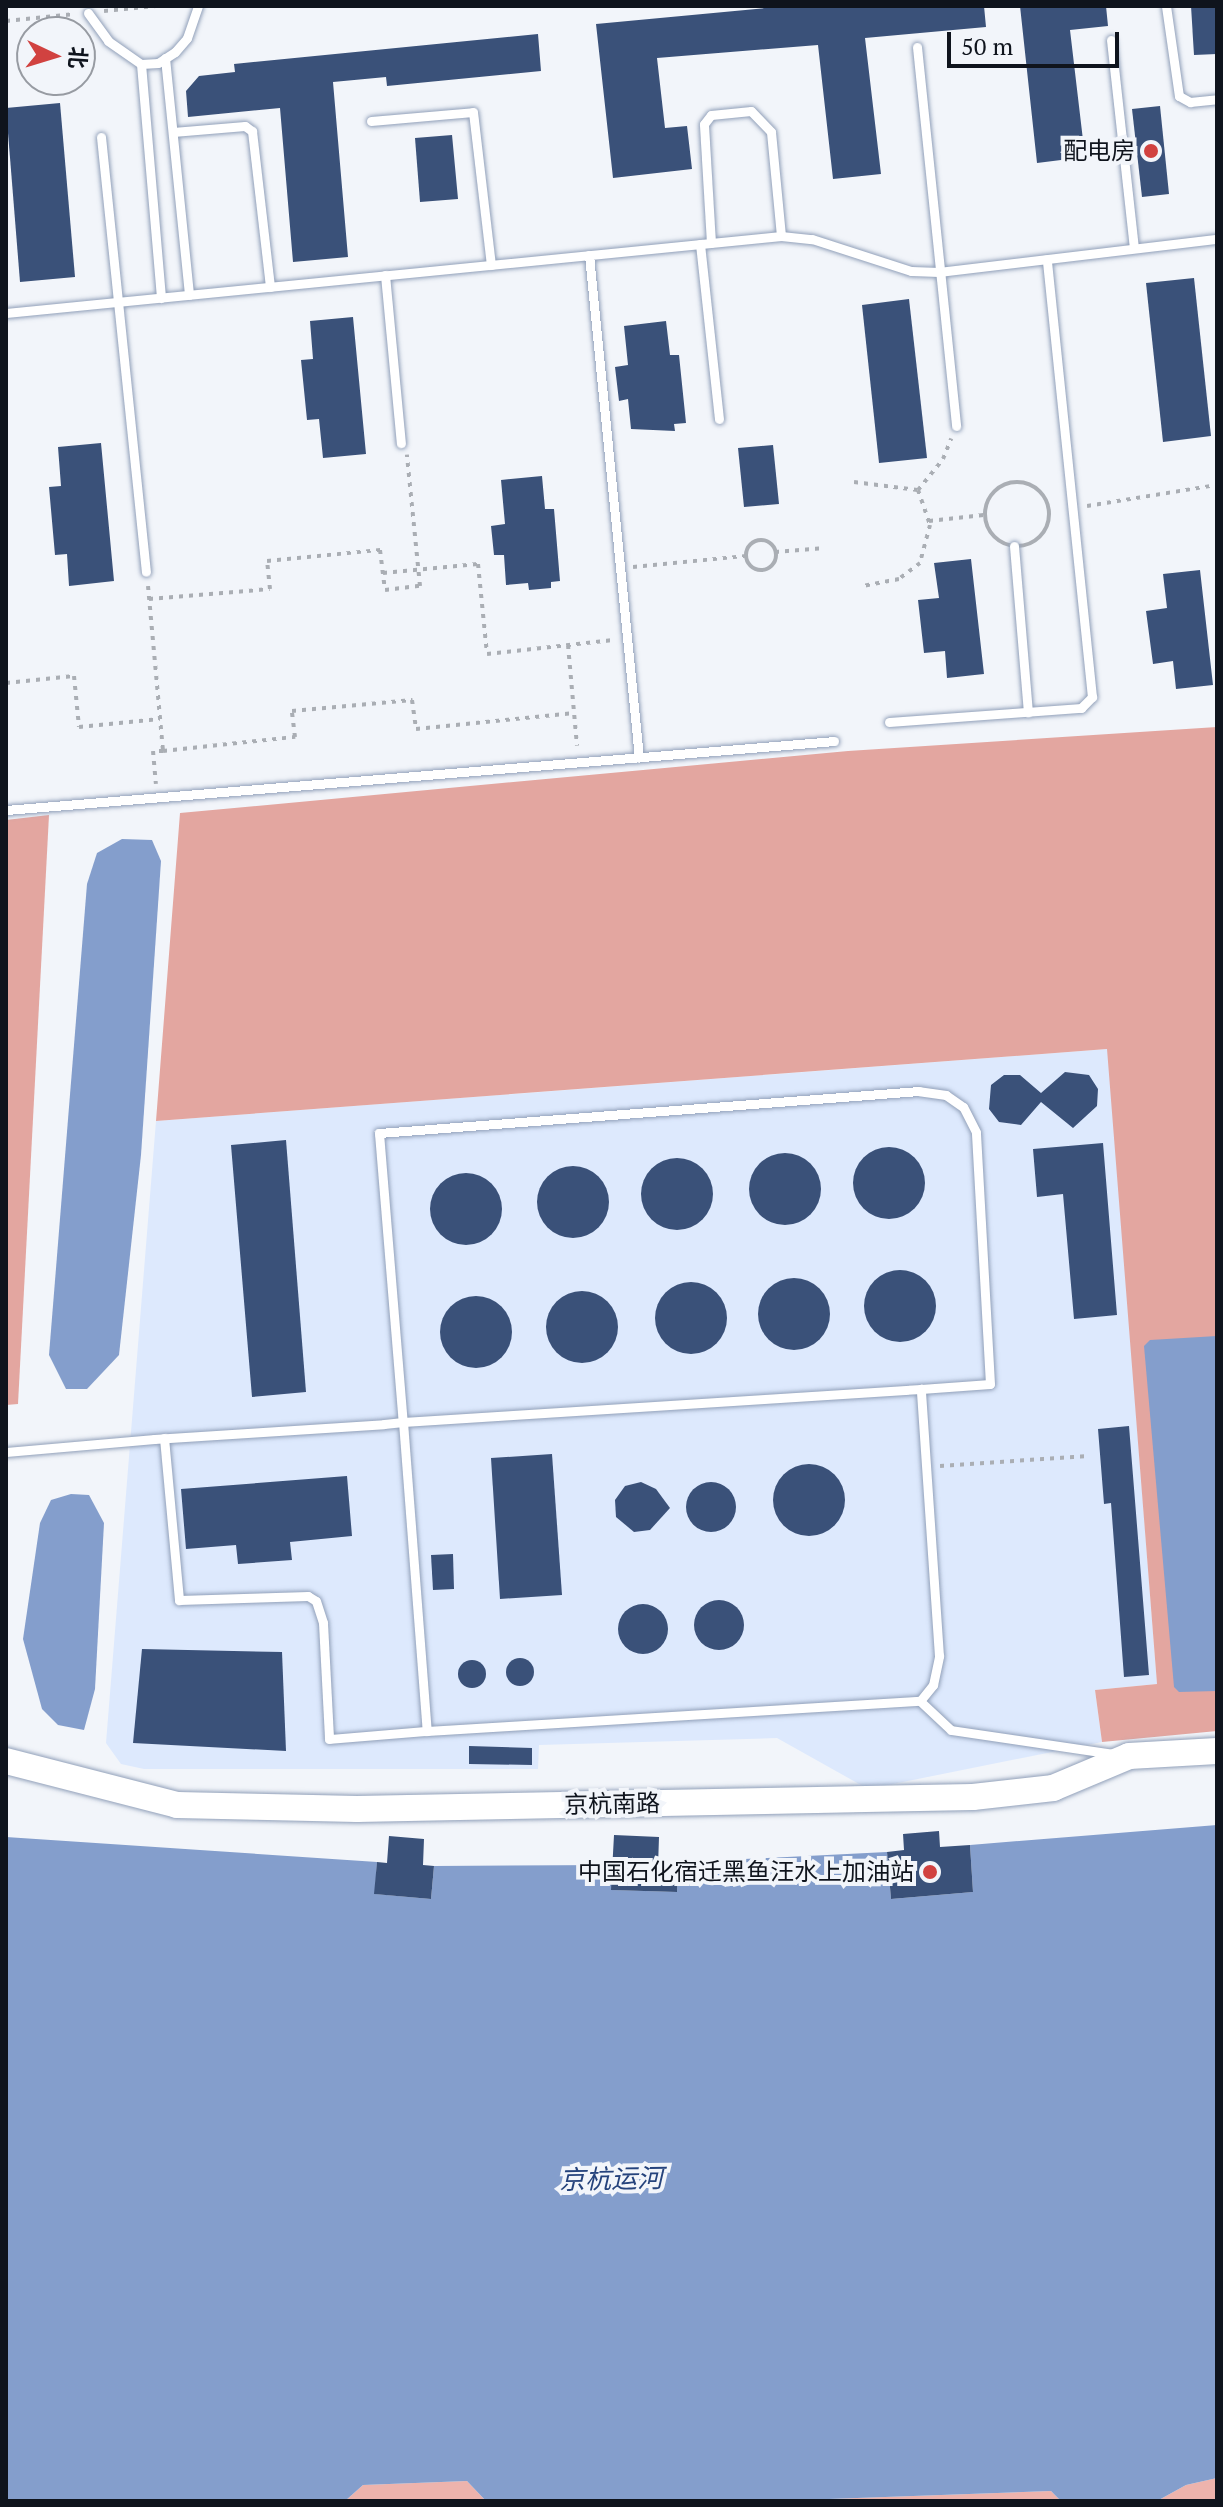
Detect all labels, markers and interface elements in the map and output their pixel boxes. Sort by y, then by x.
north arrow [16,16,96,96]
scale bar [951,16,1123,66]
text: 50 m [961,30,1013,62]
text: 北 [63,46,94,70]
place label: 配电房 [1063,137,1135,165]
marker: 配电房 [1142,142,1160,160]
street label: 京杭南路 [564,1789,660,1819]
place label: 中国石化宿迁黑鱼汪水上加油站 [578,1858,914,1886]
marker: 中国石化宿迁黑鱼汪水上加油站 [921,1863,939,1881]
water label: 京杭运河 [559,2162,663,2196]

